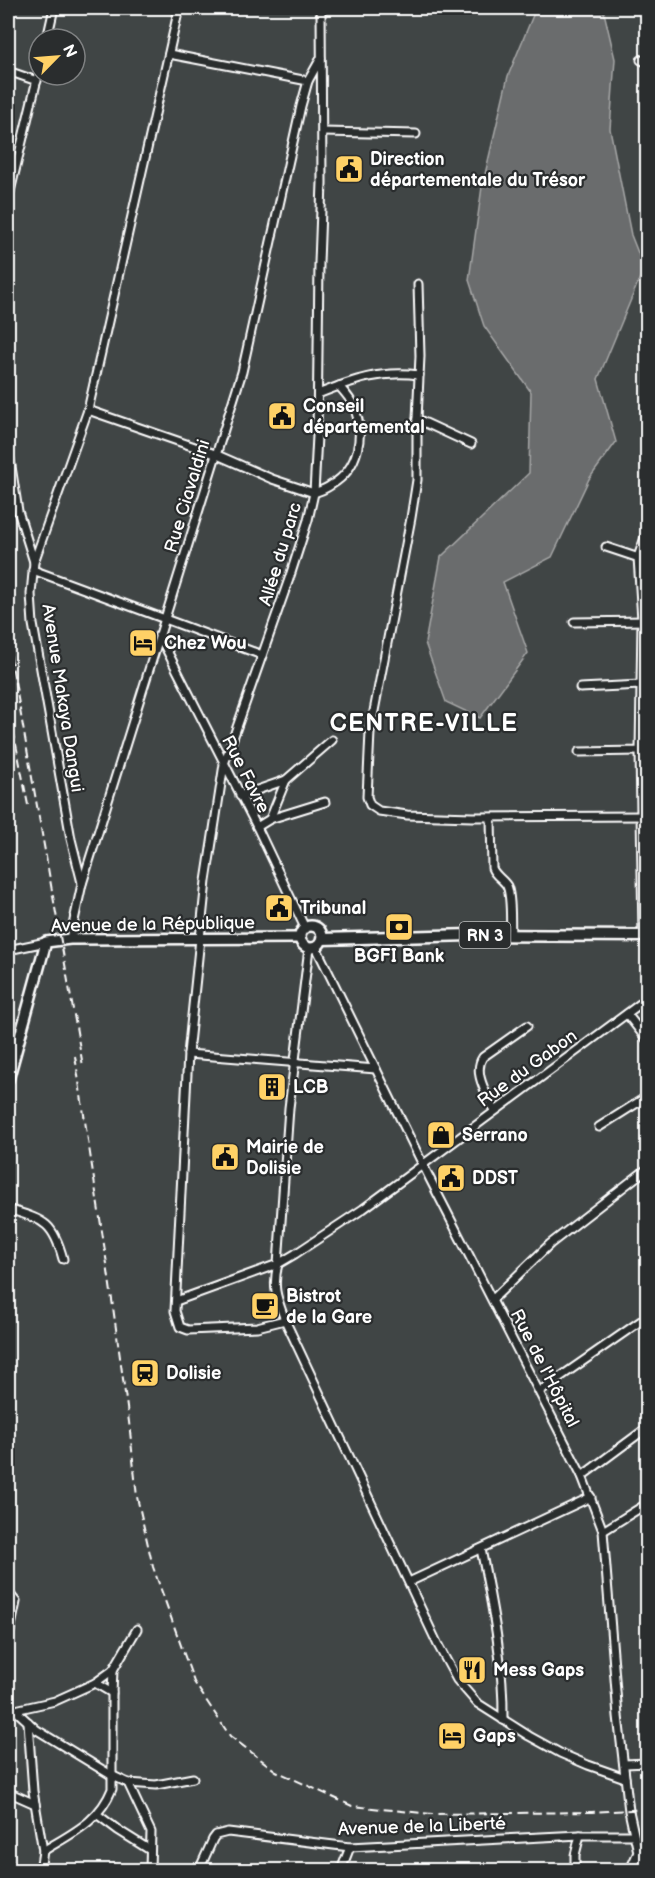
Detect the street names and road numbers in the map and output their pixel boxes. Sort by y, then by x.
street label: Rue Ciavaldini [160,437,215,555]
street label: Allée du parc [255,500,306,608]
street label: Avenue Makaya Dangui [37,602,88,794]
street label: Rue Favre [217,732,274,817]
street label: Avenue de la République [51,912,255,937]
road number: RN 3 [460,922,510,948]
street label: Rue du Gabon [473,1025,581,1112]
street label: Rue de l'Hôpital [506,1306,583,1431]
street label: Avenue de la Liberté [338,1813,506,1840]

